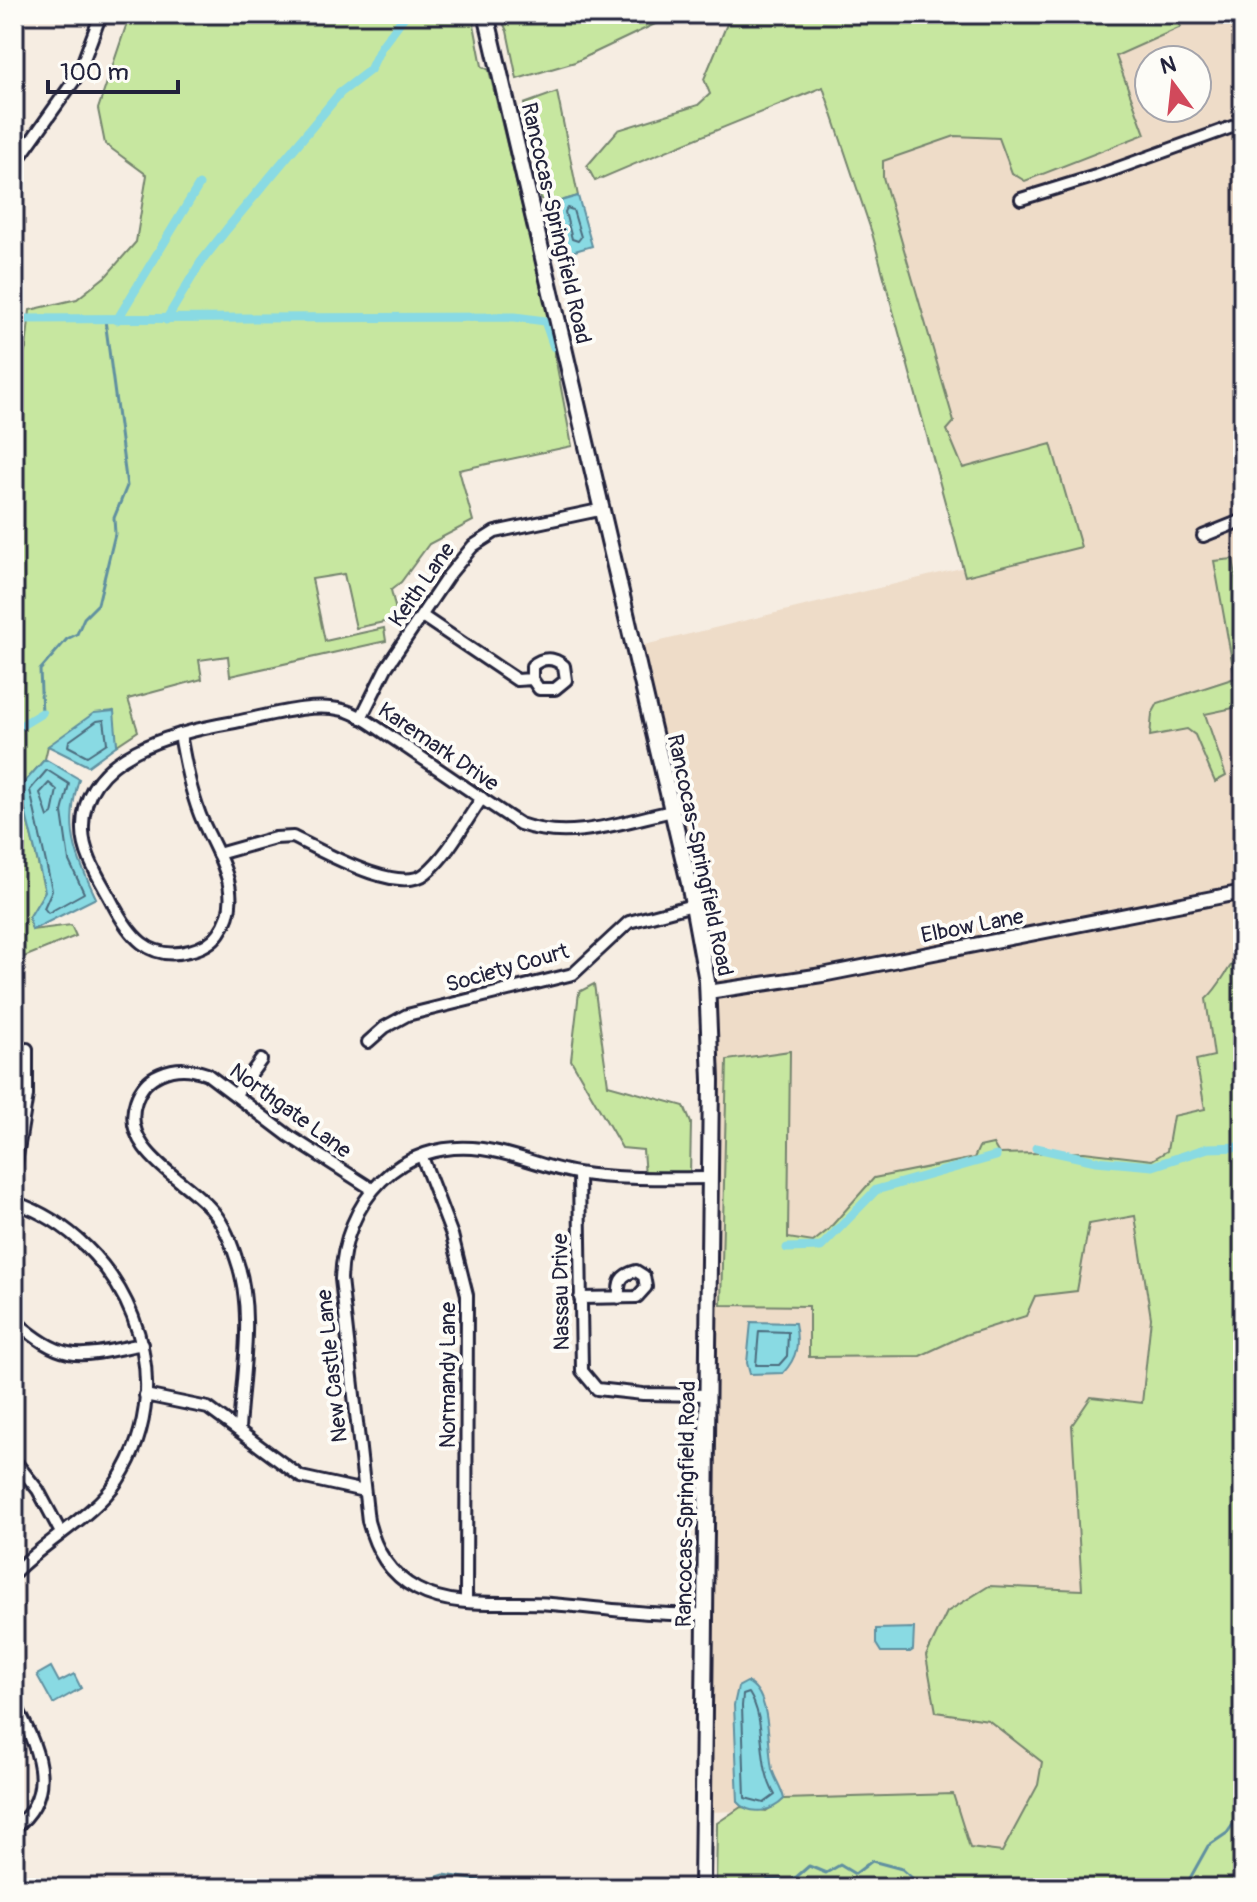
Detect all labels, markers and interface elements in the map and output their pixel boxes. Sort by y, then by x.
scale bar [48,44,178,94]
north arrow [1133,44,1213,124]
text: N [1157,50,1179,81]
text: 100 m [60,58,129,87]
street label: Rancocas-Springfield Road [515,100,597,347]
street label: Keith Lane [382,537,461,632]
street label: Karemark Drive [373,696,504,798]
street label: Rancocas-Springfield Road [661,732,739,979]
street label: Elbow Lane [918,902,1026,950]
street label: Society Court [442,937,572,999]
street label: Northgate Lane [224,1057,357,1165]
street label: Nassau Drive [546,1233,576,1351]
street label: New Castle Lane [310,1288,354,1444]
street label: Normandy Lane [434,1302,462,1448]
street label: Rancocas-Springfield Road [670,1380,702,1628]

